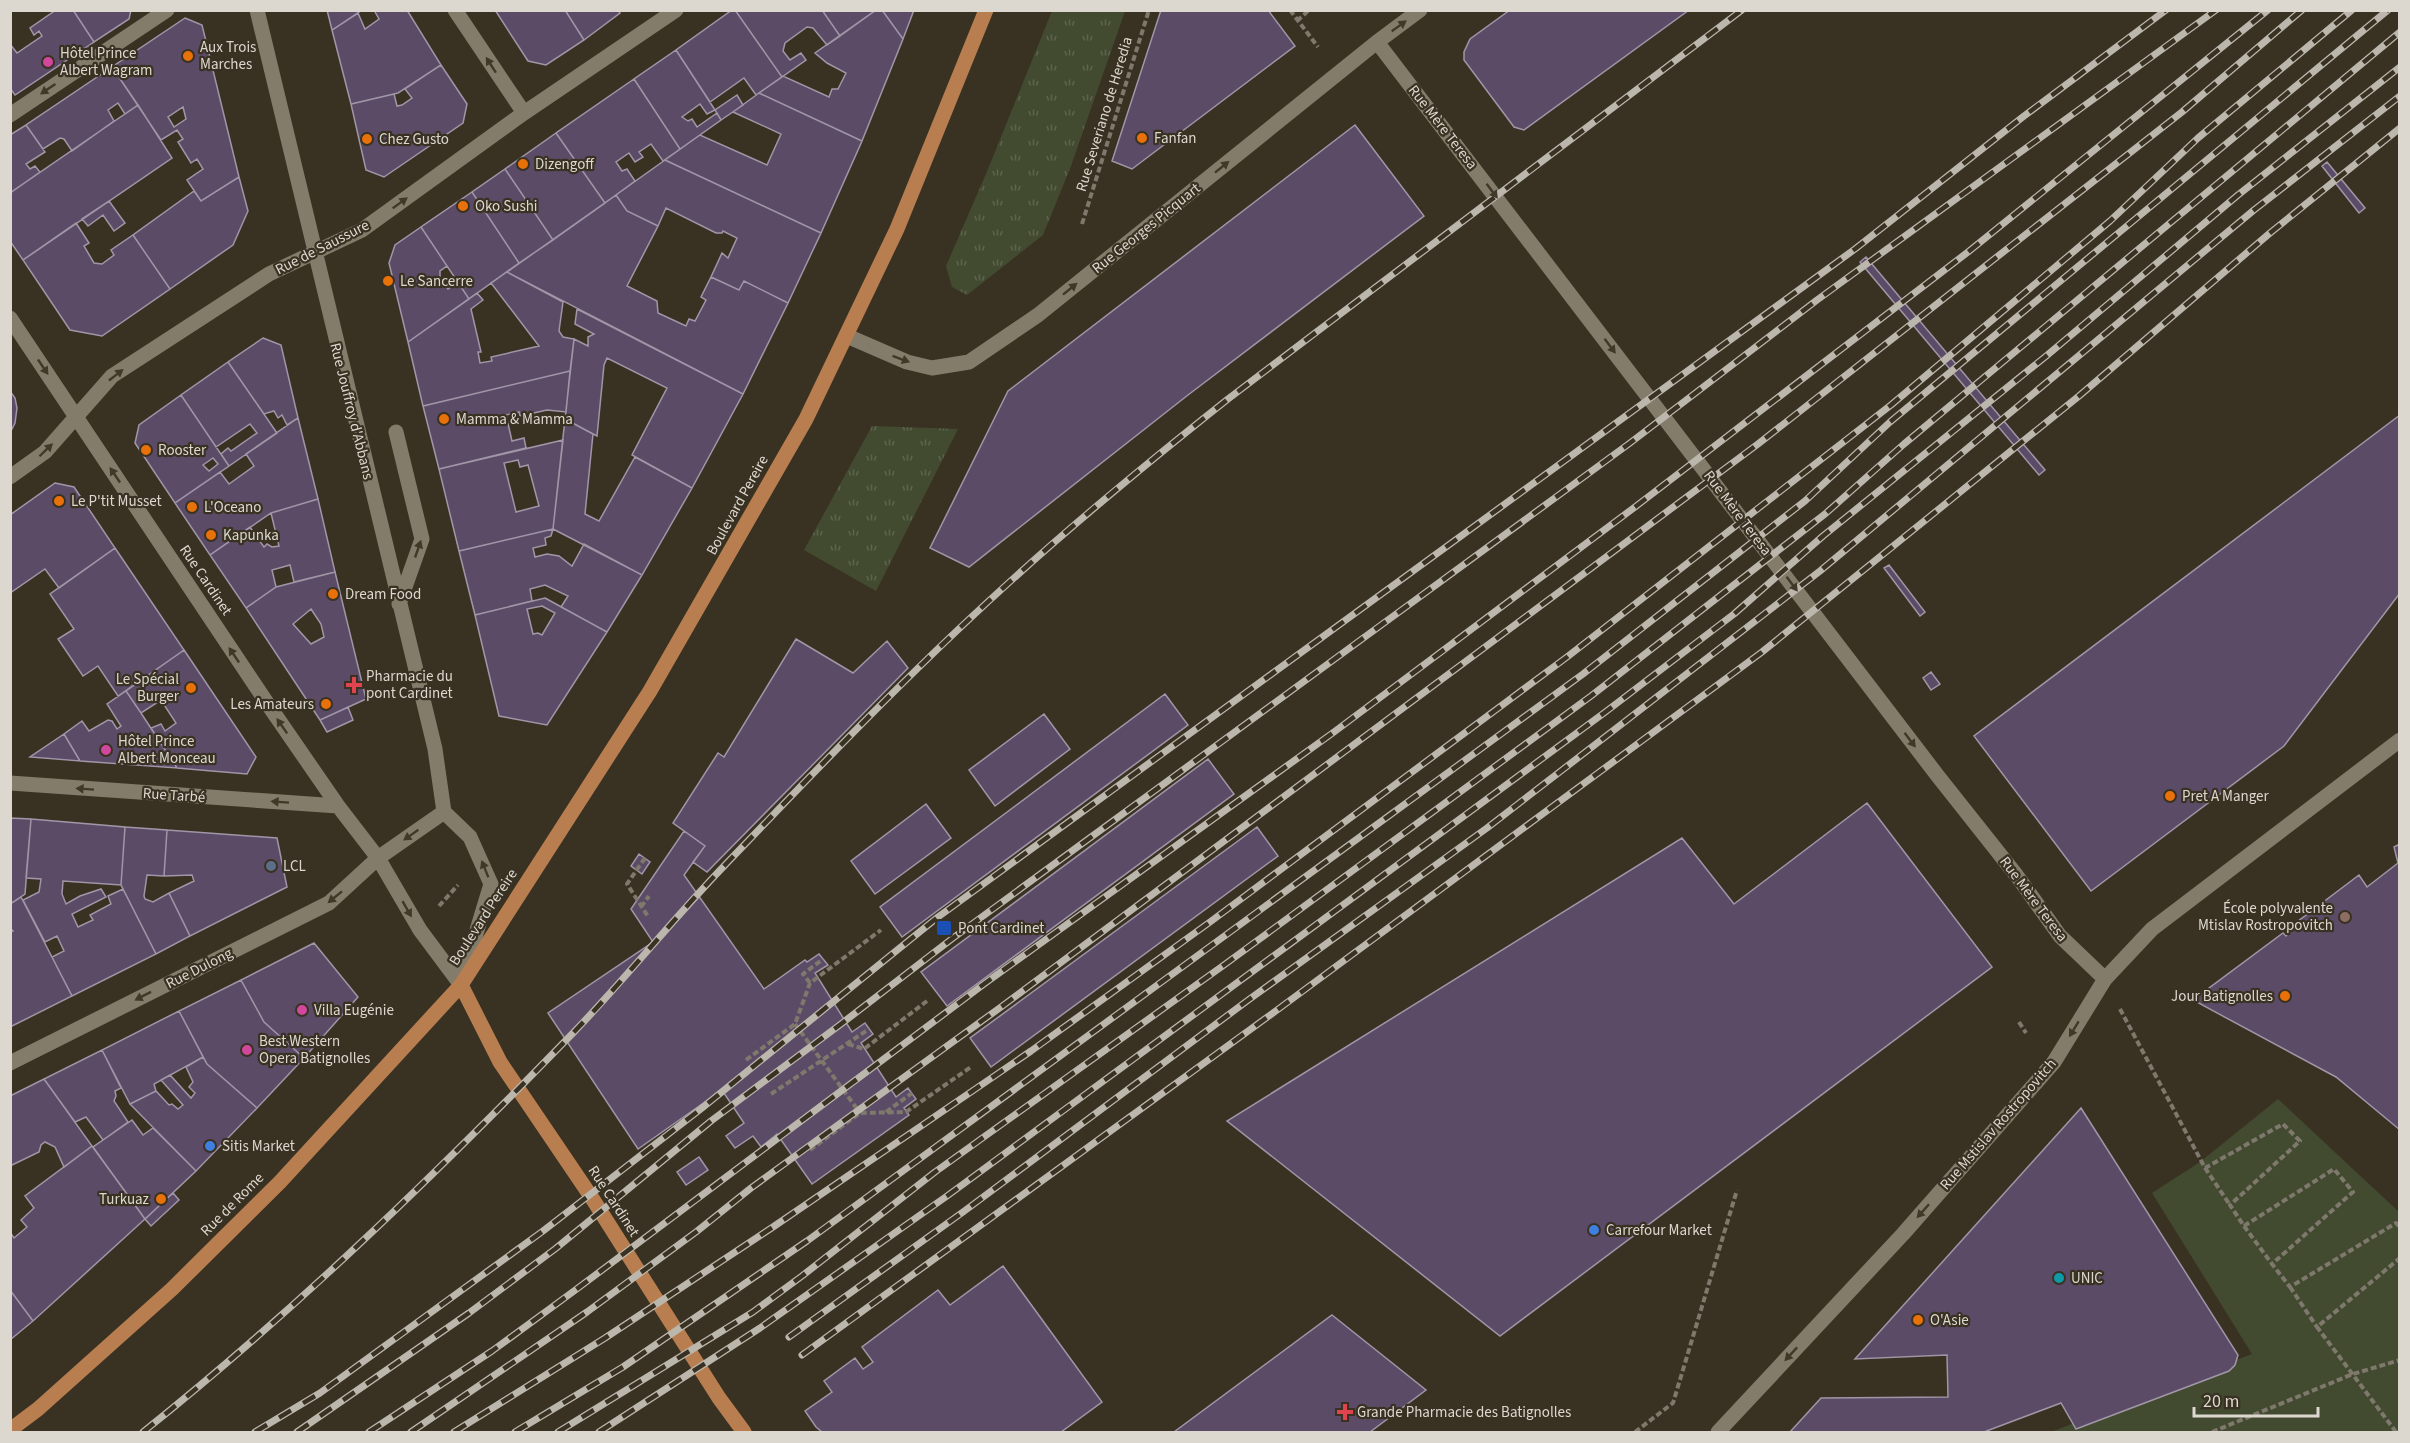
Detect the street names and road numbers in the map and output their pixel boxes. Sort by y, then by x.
street label: Rue Severiano de Heredia [1071,34,1138,194]
street label: Rue Mère Teresa [1403,81,1482,174]
street label: Rue Georges Picquart [1088,178,1205,279]
street label: Rue de Saussure [272,215,373,280]
street label: Rue Jouffroy d'Abbans [324,341,379,482]
street label: Boulevard Pereire [701,451,774,559]
street label: Rue Mère Teresa [1699,466,1777,560]
street label: Rue Cardinet [174,541,237,620]
street label: Rue Tarbé [142,783,206,808]
street label: Rue Mère Teresa [1995,852,2073,946]
street label: Boulevard Pereire [444,865,523,970]
street label: Rue Dulong [162,942,237,994]
street label: Rue Mstislav Rostropovitch [1935,1054,2061,1195]
street label: Rue Cardinet [583,1162,644,1241]
street label: Rue de Rome [196,1168,269,1241]

